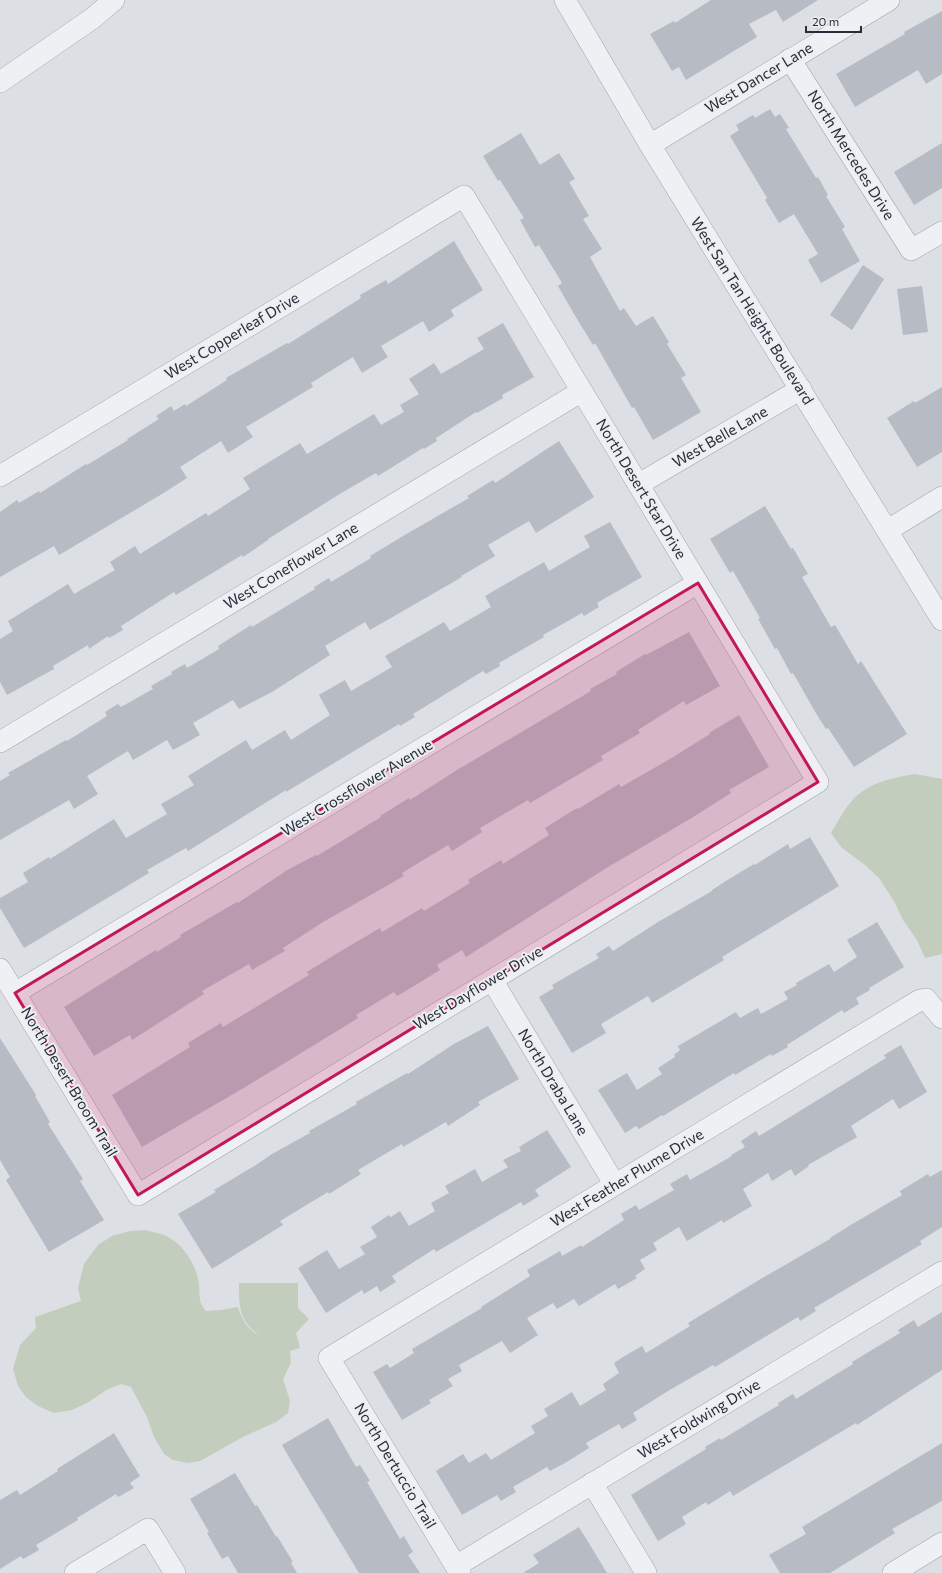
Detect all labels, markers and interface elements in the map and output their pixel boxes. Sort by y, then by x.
scale bar [806,8,861,34]
text: 20 m [812,14,839,28]
street label: West Dancer Lane [701,38,816,116]
street label: North Mercedes Drive [805,86,899,223]
street label: West San Tan Heights Boulevard [688,213,818,408]
street label: West Copperleaf Drive [161,288,302,382]
street label: West Belle Lane [669,402,770,471]
street label: North Desert Star Drive [593,415,691,562]
street label: West Coneflower Lane [220,518,361,612]
street label: West Crossflower Avenue [278,735,435,840]
street label: West Dayflower Drive [410,941,545,1033]
street label: North Desert Broom Trail [18,1003,122,1160]
street label: North Draba Lane [515,1025,593,1138]
street label: West Feather Plume Drive [547,1124,706,1230]
street label: West Foldwing Drive [634,1374,763,1462]
street label: North Dertuccio Trail [351,1399,441,1532]

